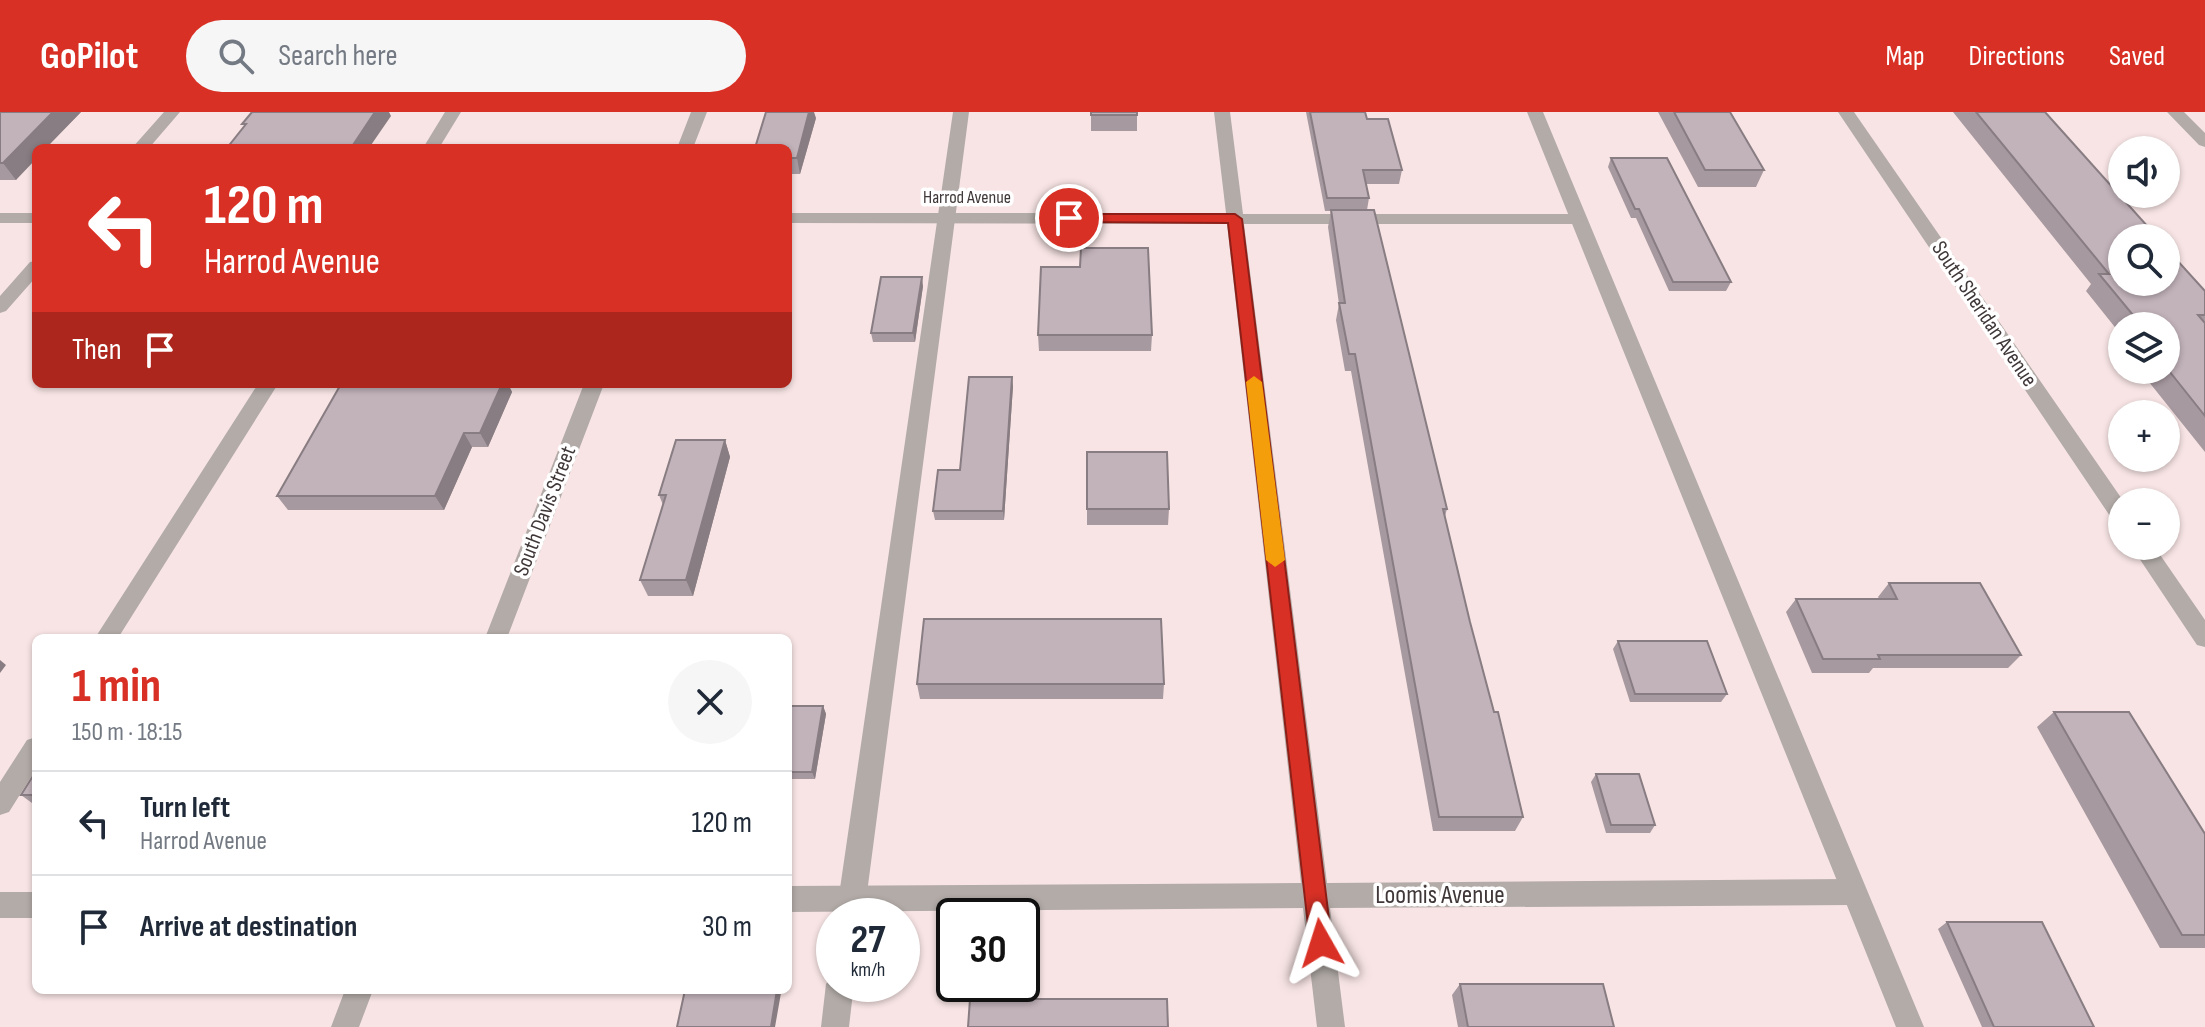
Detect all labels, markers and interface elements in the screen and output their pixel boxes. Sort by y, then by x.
search box [186,20,746,92]
text: GoPilot [40,34,138,79]
icon: search [214,34,258,78]
text: Search here [278,38,398,74]
text: Map [1886,40,1925,73]
text: Directions [1969,40,2065,73]
text: Saved [2109,40,2165,73]
map controls [2108,136,2180,560]
button: sound [2108,136,2180,208]
text: 120 m [204,173,324,240]
icon: left [72,176,176,280]
pin [1035,184,1103,252]
street label: Harrod Avenue [923,187,1011,208]
icon: arrive [1047,196,1091,240]
button: search [2108,224,2180,296]
street label: South Sheridan Avenue [1925,236,2043,392]
text: Harrod Avenue [204,241,380,284]
button: layers [2108,312,2180,384]
icon: arrive [138,328,182,372]
text: Then [72,332,122,368]
button: + [2108,400,2180,472]
street label: South Davis Street [508,442,582,580]
button: − [2108,488,2180,560]
text: 1 min [72,658,161,715]
button: close [668,660,752,744]
text: 150 m · 18:15 [72,717,182,748]
text: Turn left [140,790,230,826]
icon: left [72,801,116,845]
text: 120 m [691,805,752,841]
text: Harrod Avenue [140,826,267,857]
street label: Loomis Avenue [1375,880,1505,911]
speed limit sign: 30 [936,898,1040,1002]
position arrow [1279,901,1363,985]
icon: arrive [72,905,116,949]
text: Arrive at destination [140,909,357,945]
text: 30 m [702,909,752,945]
text: 27 [851,916,885,964]
text: km/h [851,958,885,982]

